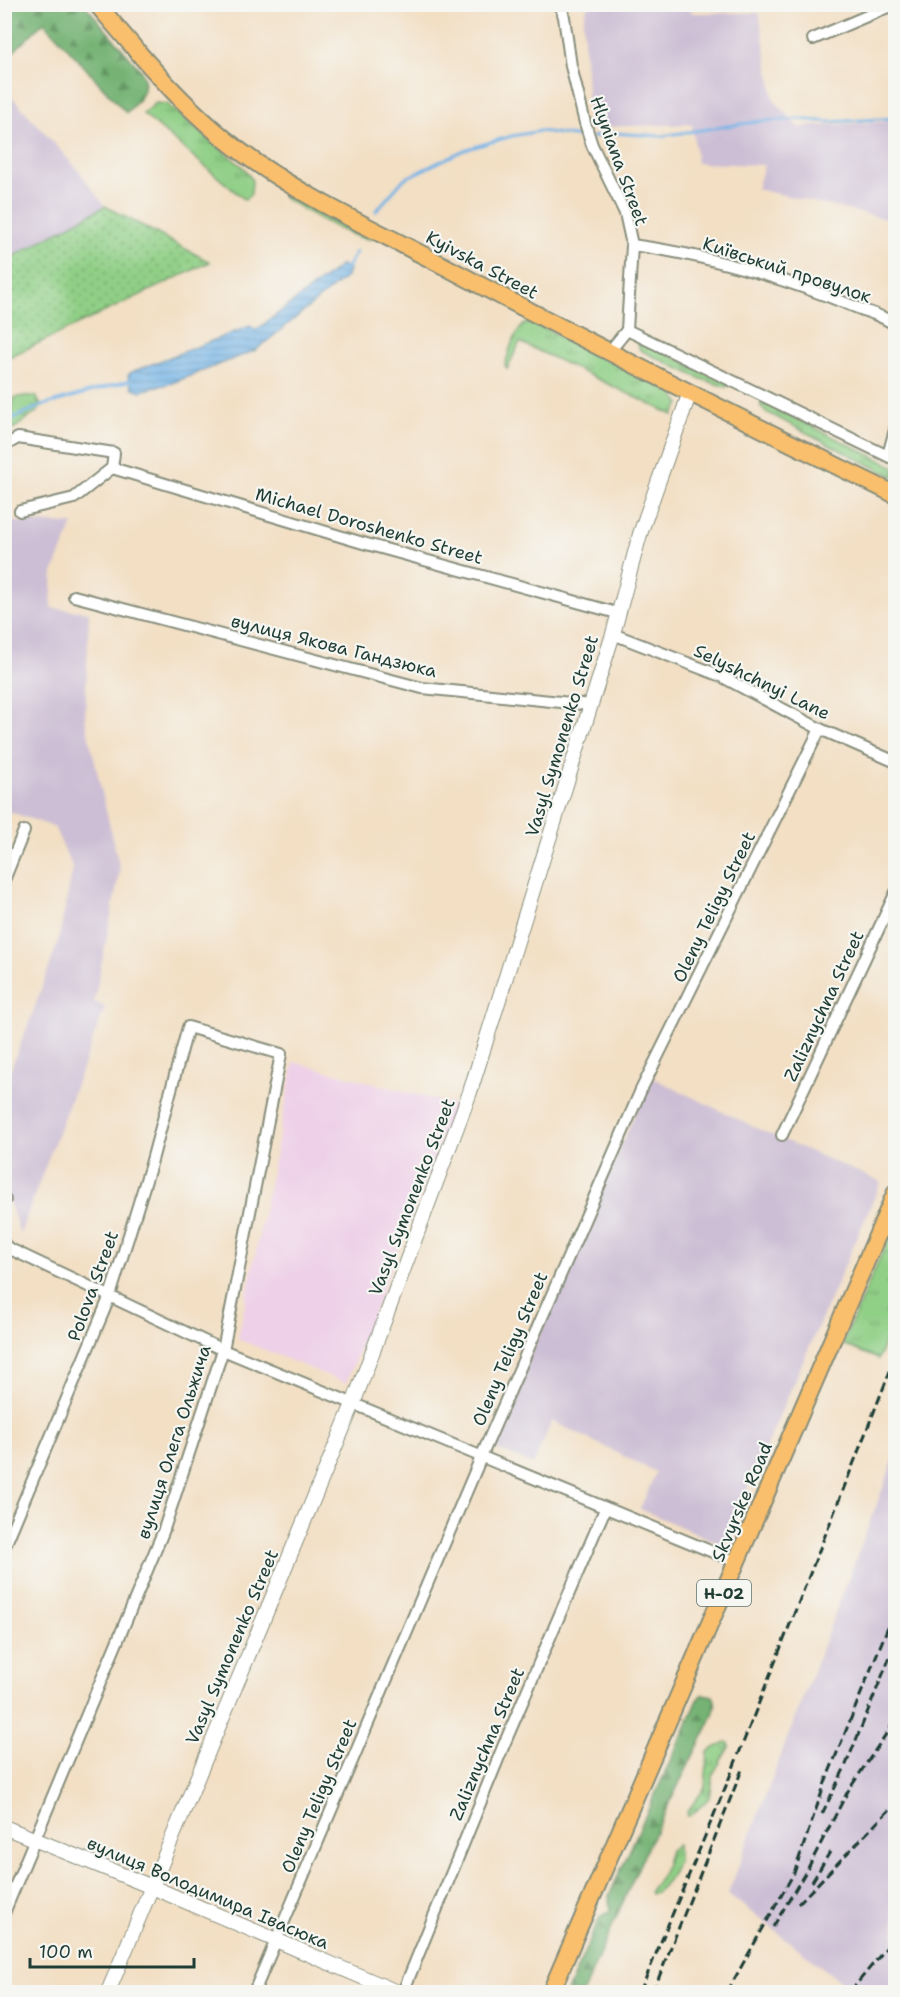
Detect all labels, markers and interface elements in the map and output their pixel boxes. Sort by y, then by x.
street label: Hlyniana Street [584,93,654,229]
street label: Kyivska Street [422,225,542,305]
street label: Київський провулок [700,231,875,309]
street label: Michael Doroshenko Street [253,482,486,570]
street label: вулиця Якова Гандзюка [229,609,439,683]
street label: Vasyl Symonenko Street [520,632,604,840]
street label: Selyshchnyi Lane [690,639,834,725]
street label: Oleny Teligy Street [667,827,761,987]
street label: Zaliznychna Street [778,927,870,1085]
street label: Vasyl Symonenko Street [363,1095,461,1299]
street label: Polova Street [62,1227,124,1345]
street label: Oleny Teligy Street [467,1268,553,1430]
street label: вулиця Олега Ольжича [131,1342,217,1542]
street label: Skvyrske Road [706,1439,778,1565]
street label: Vasyl Symonenko Street [180,1546,284,1748]
road number: Н-02 [697,1580,751,1606]
street label: Zaliznychna Street [444,1664,530,1824]
street label: Oleny Teligy Street [276,1715,362,1877]
street label: вулиця Володимира Івасюка [83,1831,333,1955]
scale bar [30,1931,194,1969]
text: 100 m [39,1940,93,1964]

